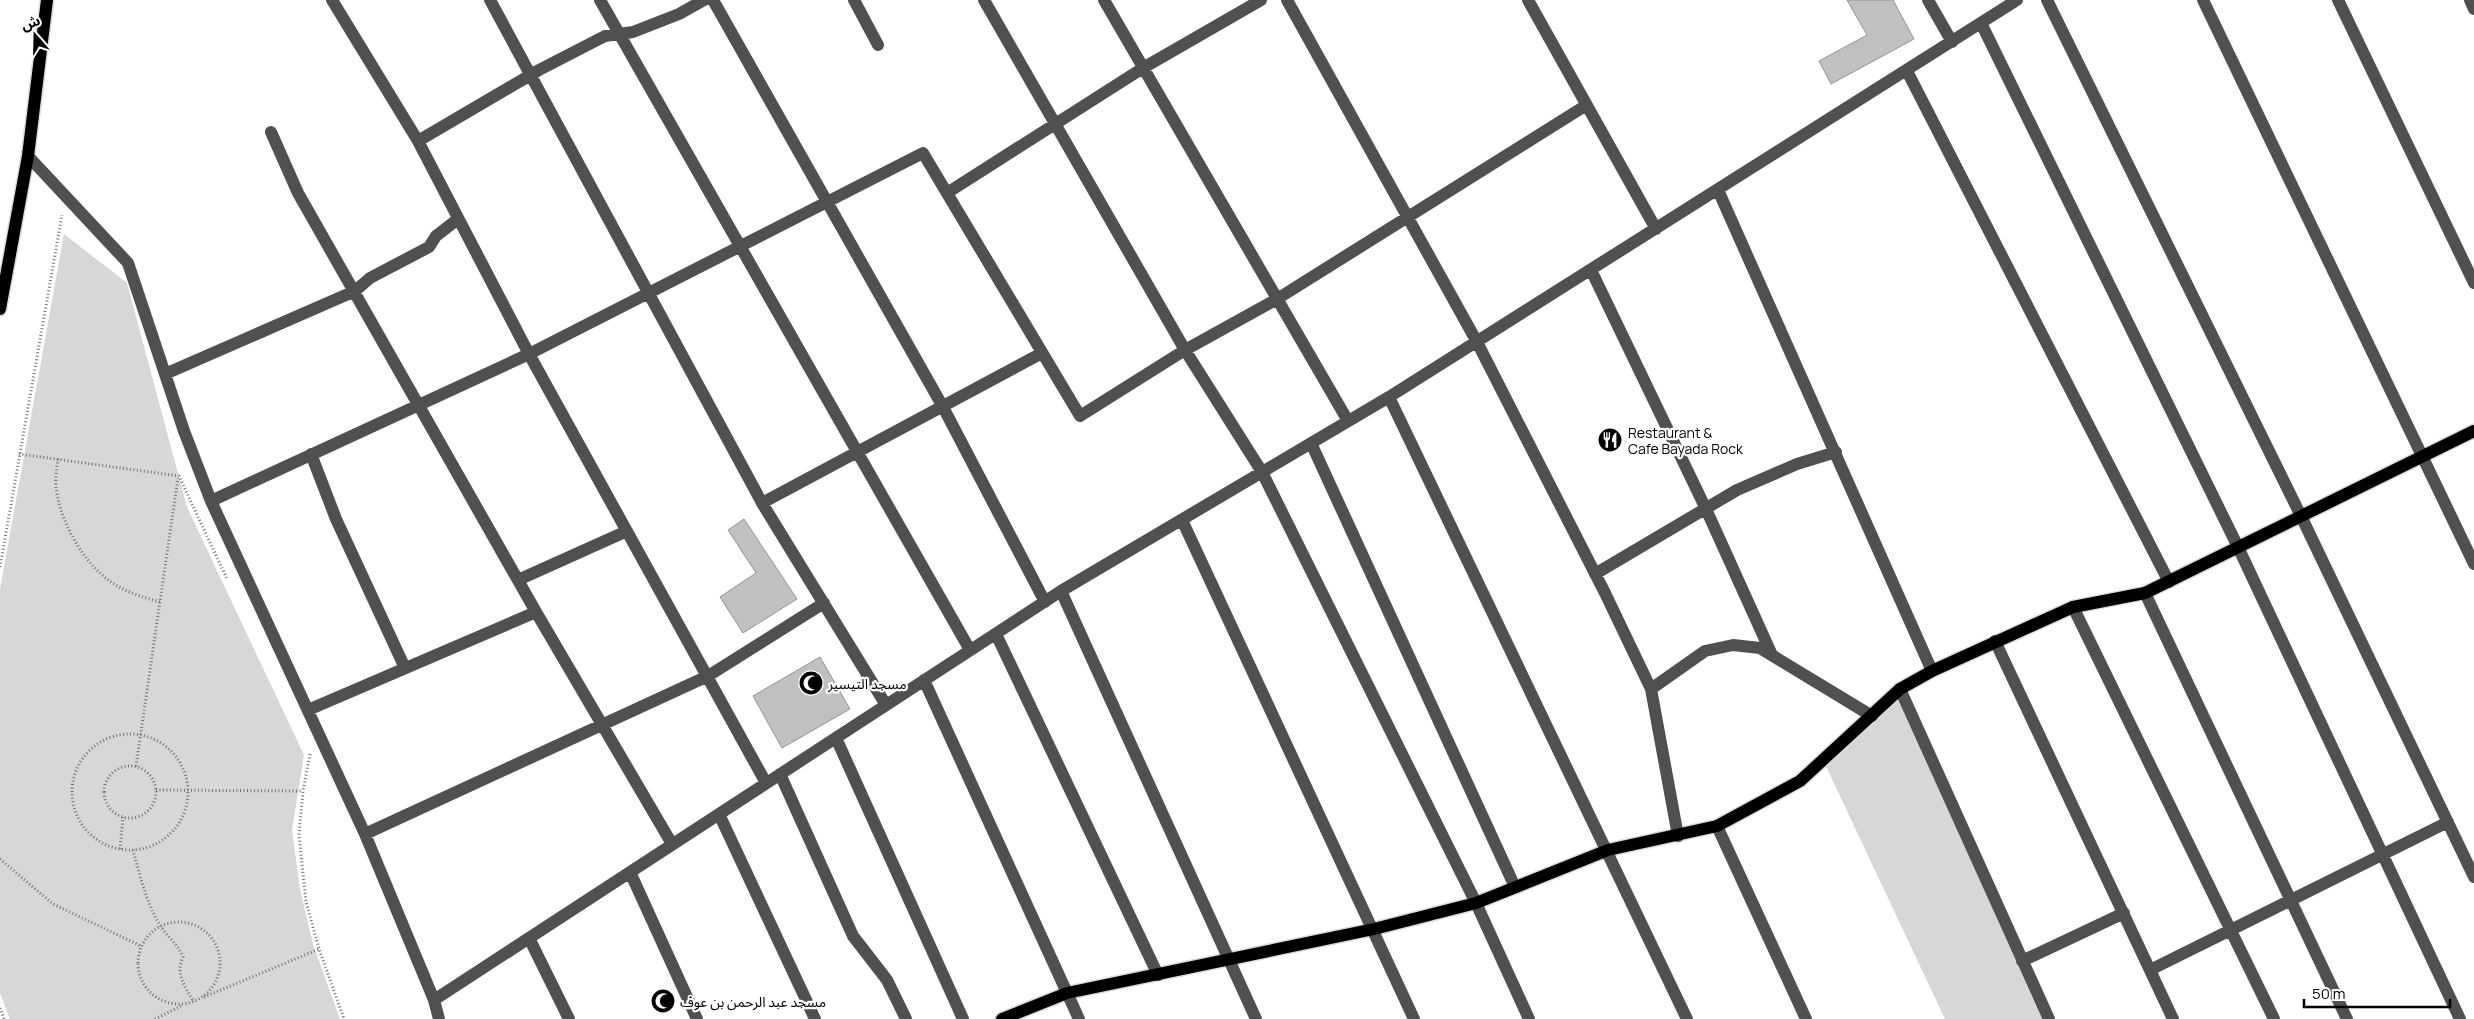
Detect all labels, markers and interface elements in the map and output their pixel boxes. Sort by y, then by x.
north arrow [10,10,60,60]
text: ش [18,10,43,35]
place label: Restaurant & Cafe Bayada Rock [1628,423,1744,458]
restaurant icon: Restaurant & Cafe Bayada Rock [1597,427,1623,453]
mosque icon: مسجد التيسير [798,670,824,696]
place label: مسجد التيسير [827,674,907,693]
scale bar [2304,976,2450,1008]
text: 50 m [2312,983,2346,1004]
mosque icon: مسجد عبد الرحمن بن عوف [650,988,676,1014]
place label: مسجد عبد الرحمن بن عوف [680,992,826,1011]

